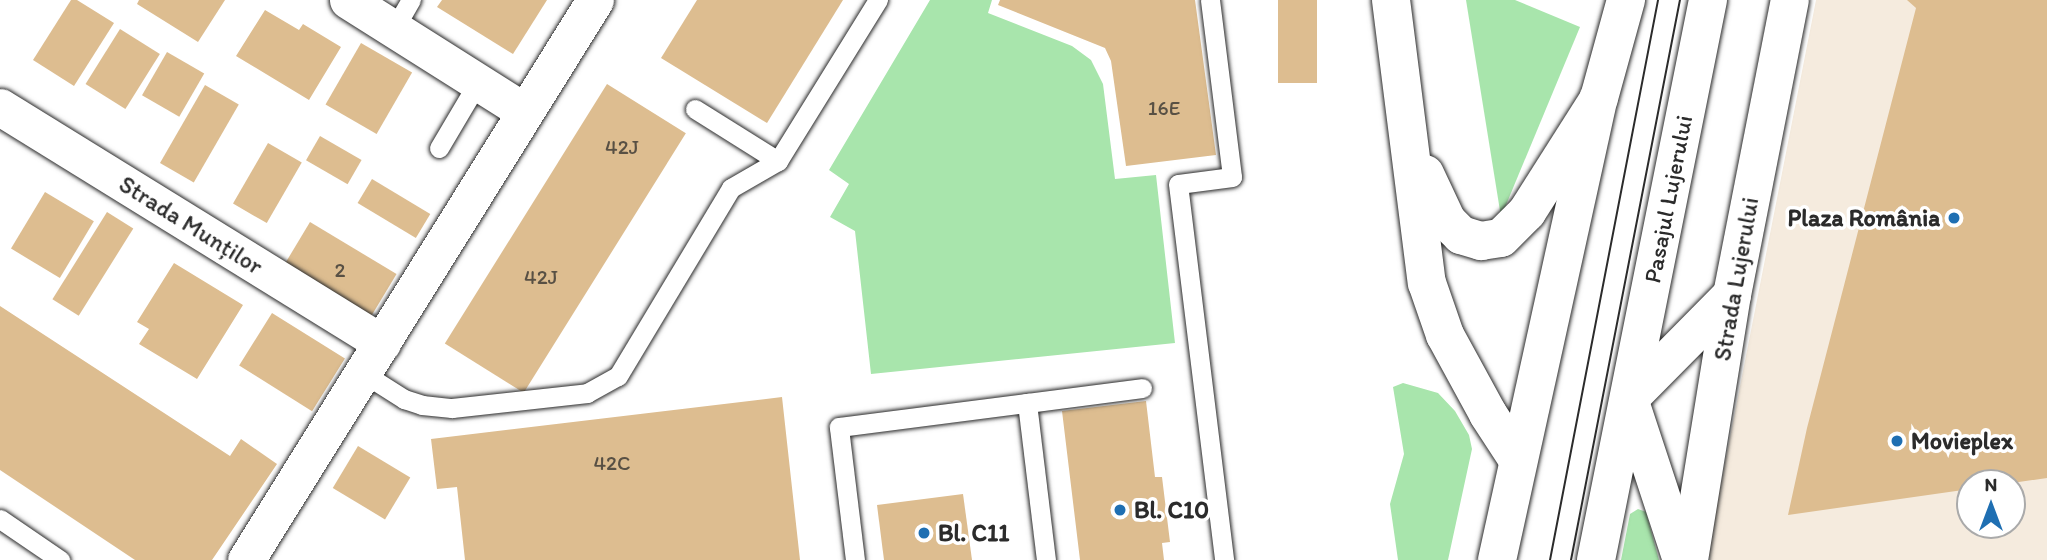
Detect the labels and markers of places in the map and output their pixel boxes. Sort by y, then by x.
place label: Plaza România [1788,204,1940,232]
marker: Plaza România [1946,210,1962,226]
place label: Movieplex [1911,427,2013,455]
marker: Movieplex [1889,433,1905,449]
place label: Bl. C10 [1134,496,1209,524]
marker: Bl. C10 [1112,502,1128,518]
place label: Bl. C11 [938,519,1009,547]
marker: Bl. C11 [916,525,932,541]

